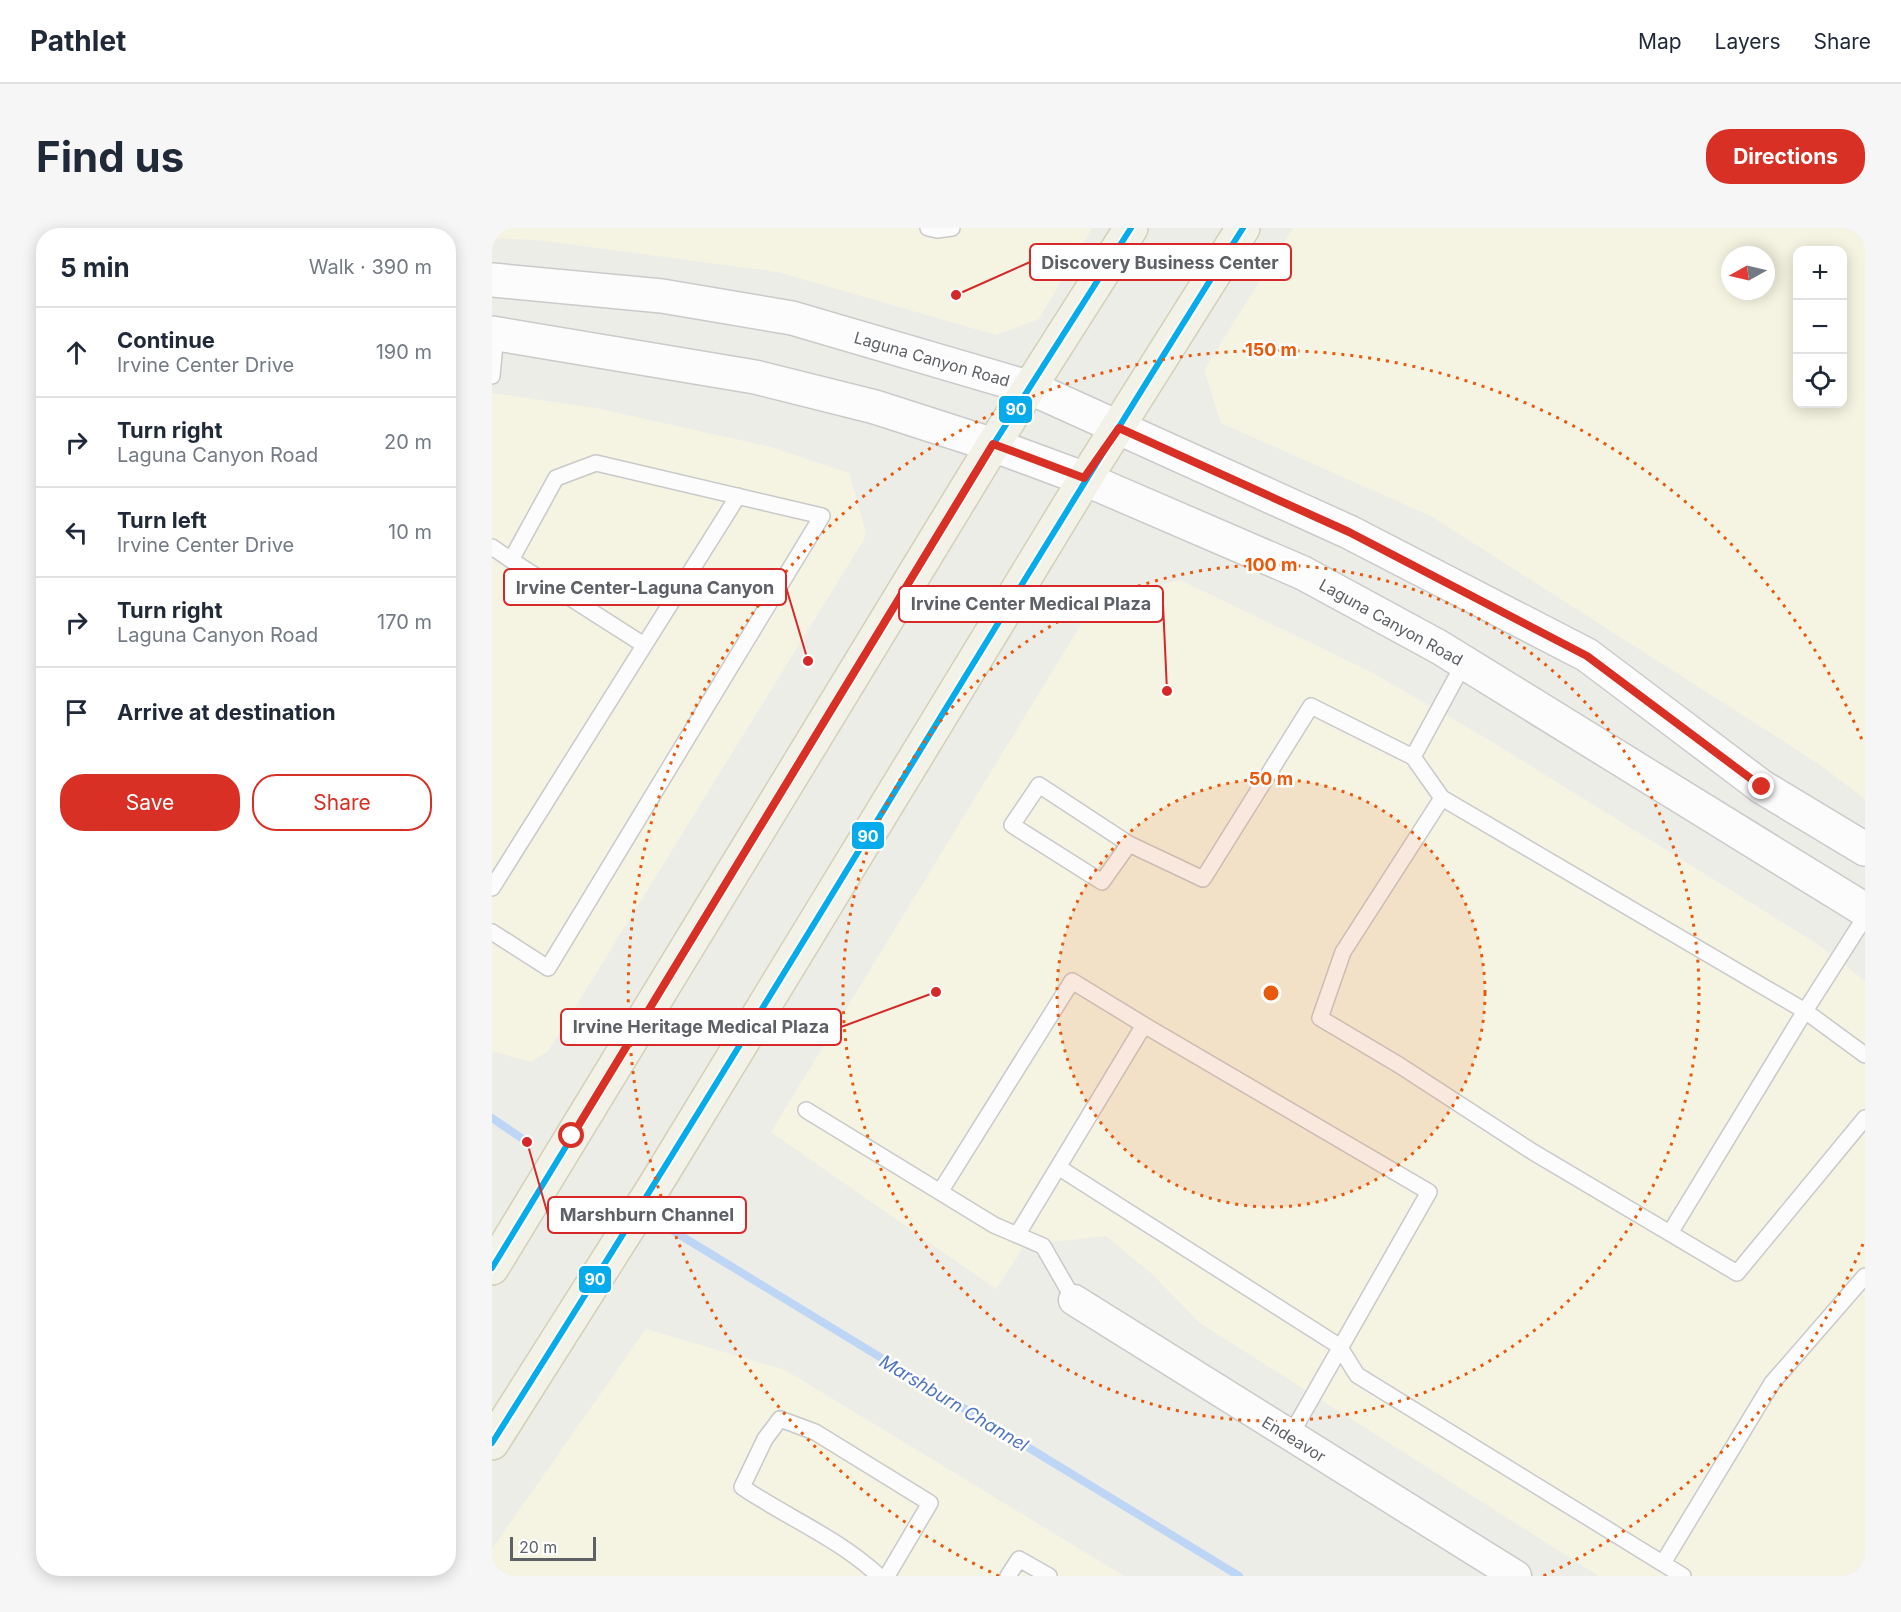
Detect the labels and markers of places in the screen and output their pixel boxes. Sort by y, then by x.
callout: Discovery Business Center [1030,244,1291,280]
callout: Irvine Center-Laguna Canyon [504,569,786,605]
callout: Irvine Center Medical Plaza [899,586,1163,622]
centre of rings [1261,983,1281,1003]
callout: Irvine Heritage Medical Plaza [561,1009,841,1045]
callout: Marshburn Channel [548,1197,746,1233]

